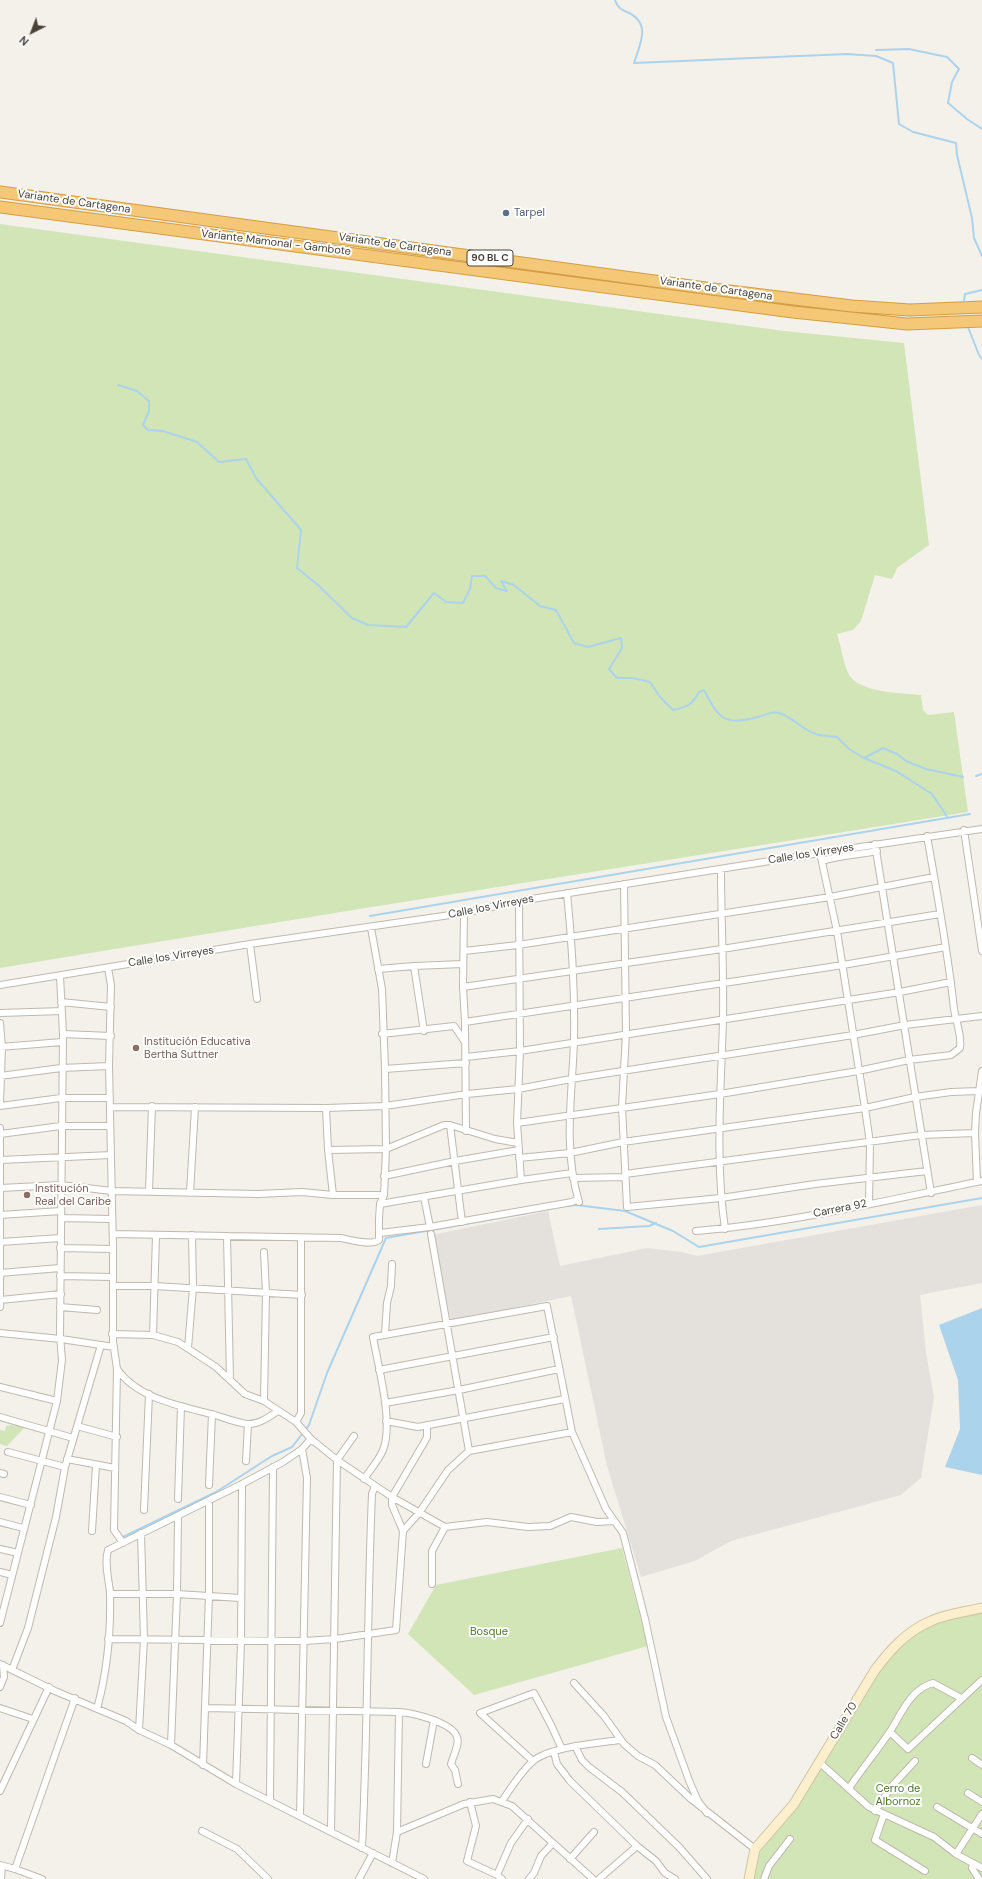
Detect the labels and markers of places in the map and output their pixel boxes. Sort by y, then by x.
place label: Tarpel [514,206,545,220]
marker: Tarpel [501,208,511,218]
place label: Institución Educativa Bertha Suttner [144,1035,250,1061]
marker: Institución Educativa Bertha Suttner [131,1043,141,1053]
place label: Institución Real del Caribe [35,1182,111,1208]
marker: Institución Real del Caribe [22,1190,32,1200]

